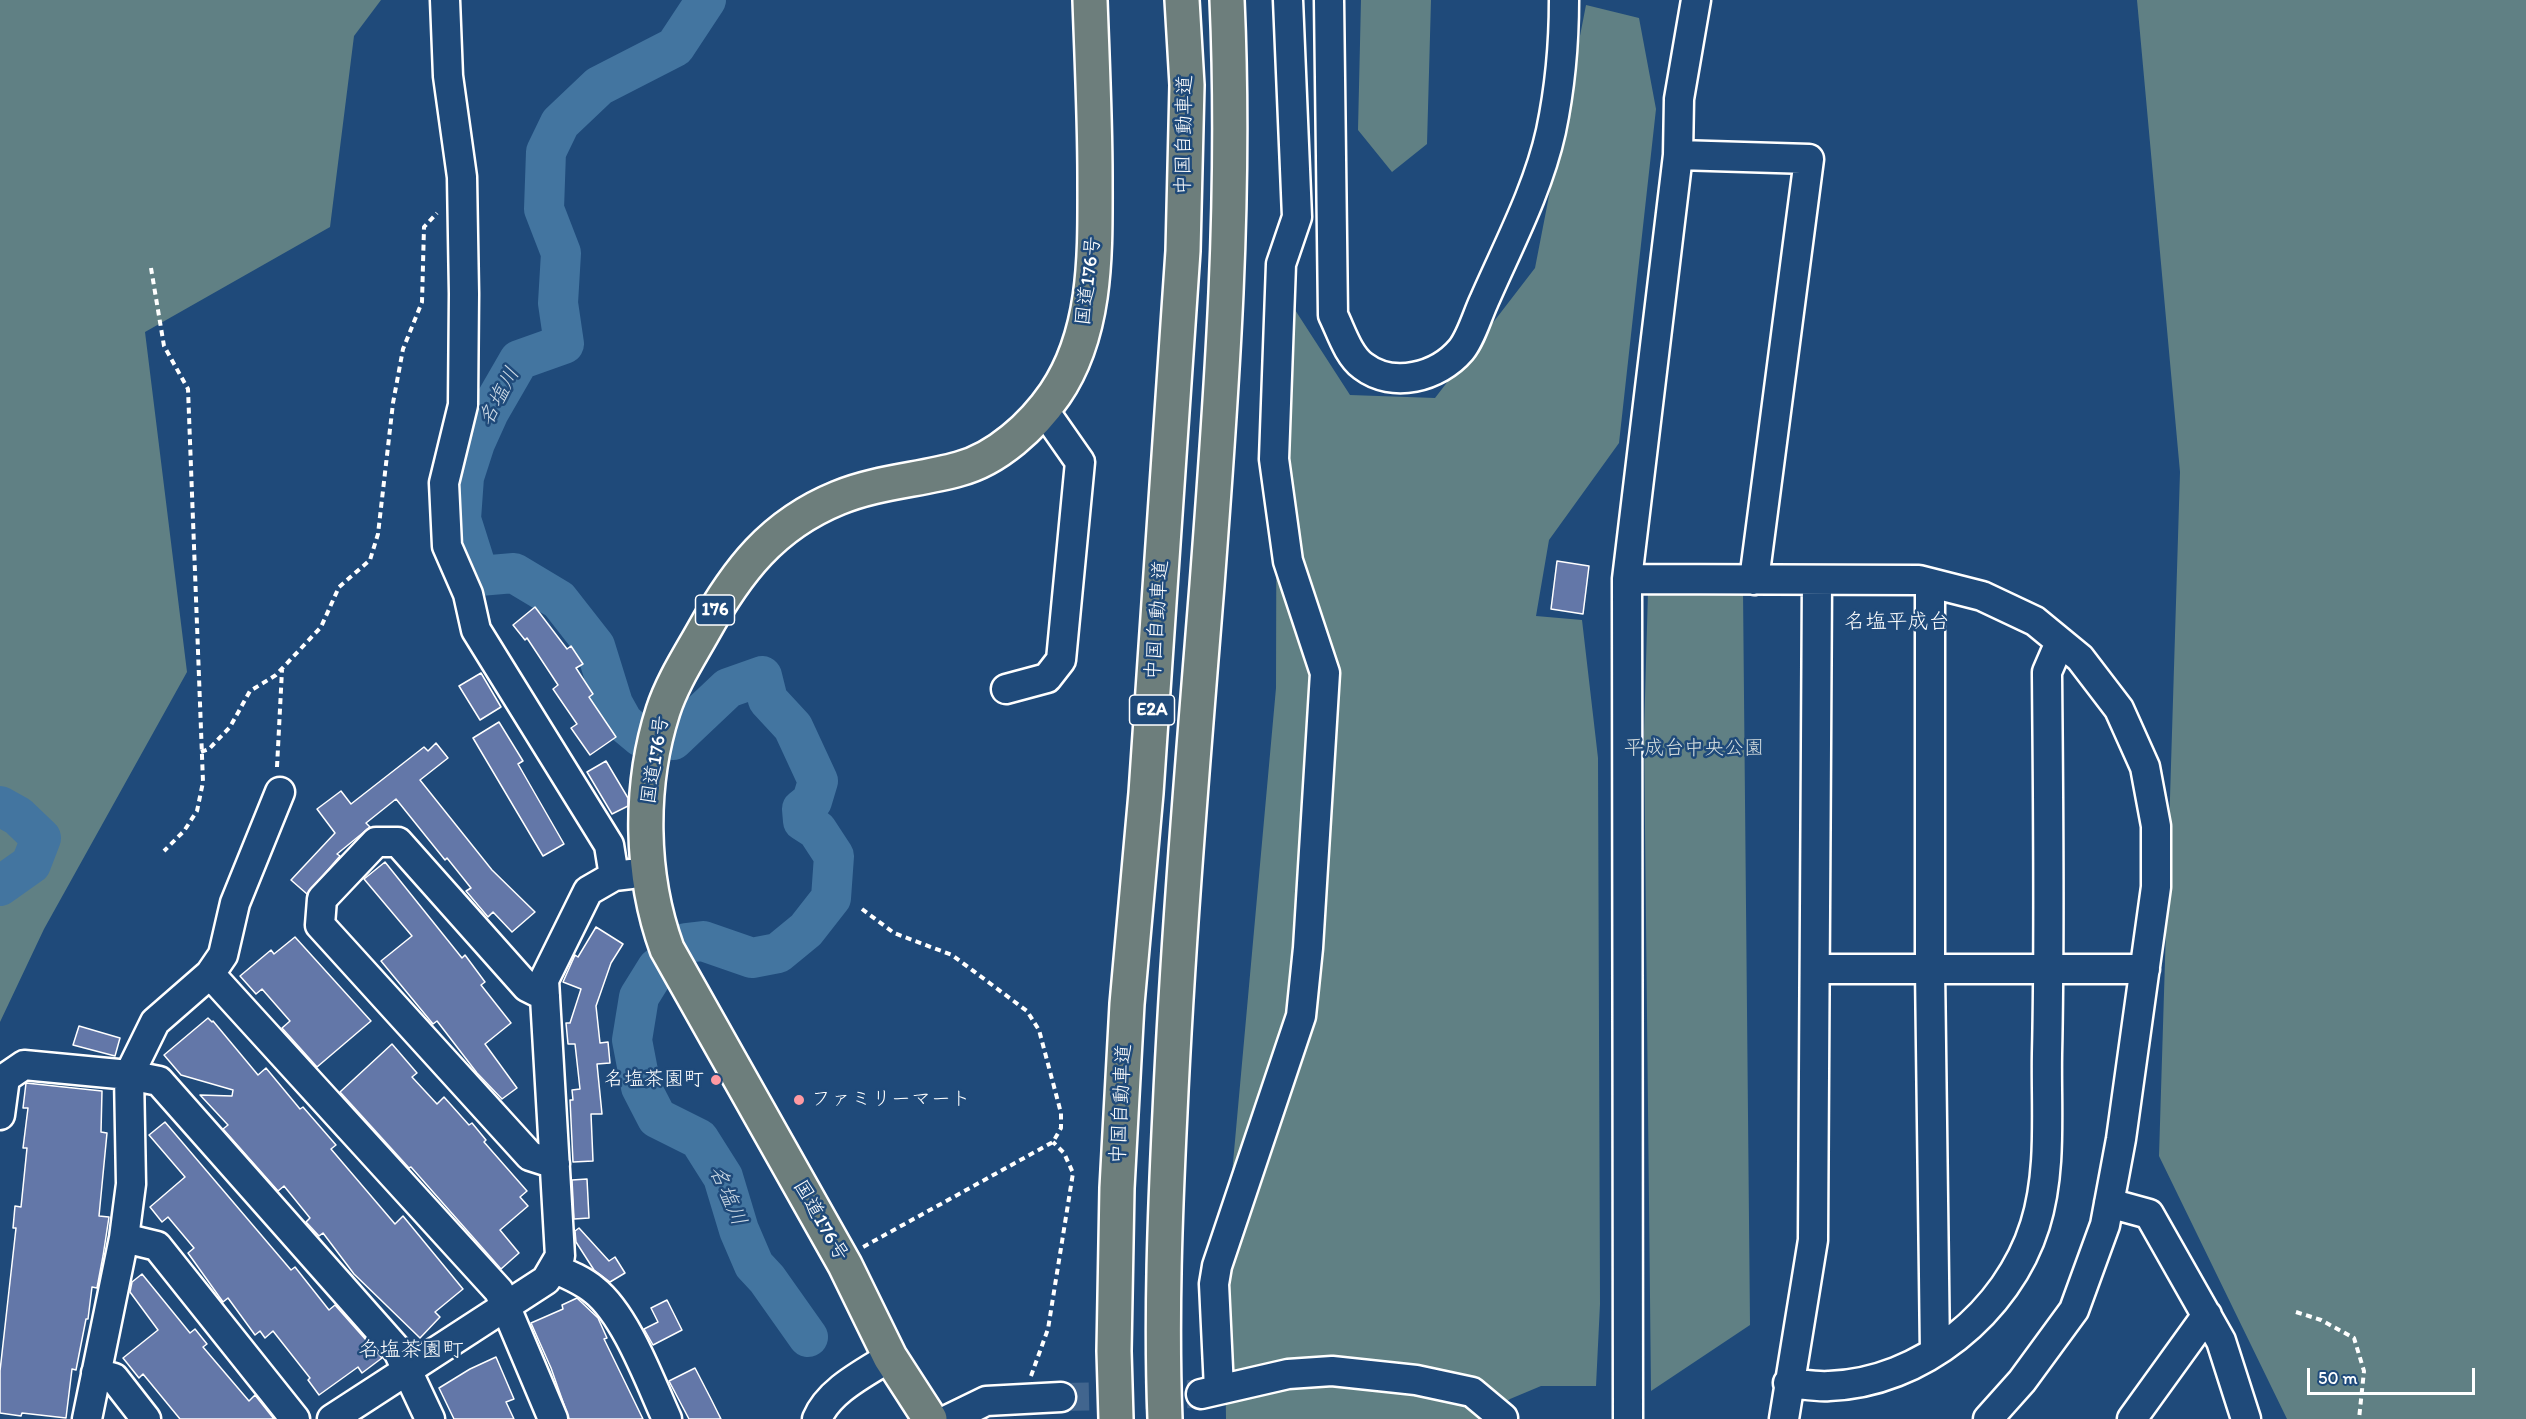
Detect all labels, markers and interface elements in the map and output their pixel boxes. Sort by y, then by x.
street label: 中国自動車道 [1172,75,1198,195]
street label: 国道176号 [1072,235,1106,327]
water label: 名塩川 [474,363,526,431]
street label: 中国自動車道 [1142,559,1174,681]
road number: 176 [696,595,734,625]
district label: 名塩平成台 [1845,610,1949,636]
road number: E2A [1130,695,1174,725]
street label: 国道176号 [637,714,675,806]
park label: 平成台中央公園 [1624,737,1764,761]
street label: 中国自動車道 [1107,1043,1137,1165]
place label: 名塩茶園町 [604,1068,704,1092]
marker: 名塩茶園町 [709,1073,723,1087]
place label: ファミリーマート [811,1088,971,1112]
marker: ファミリーマート [792,1093,806,1107]
water label: 名塩川 [703,1162,751,1230]
street label: 国道176号 [787,1176,853,1266]
district label: 名塩茶園町 [359,1338,463,1364]
scale bar [2310,1356,2478,1394]
text: 50 m [2318,1367,2358,1389]

